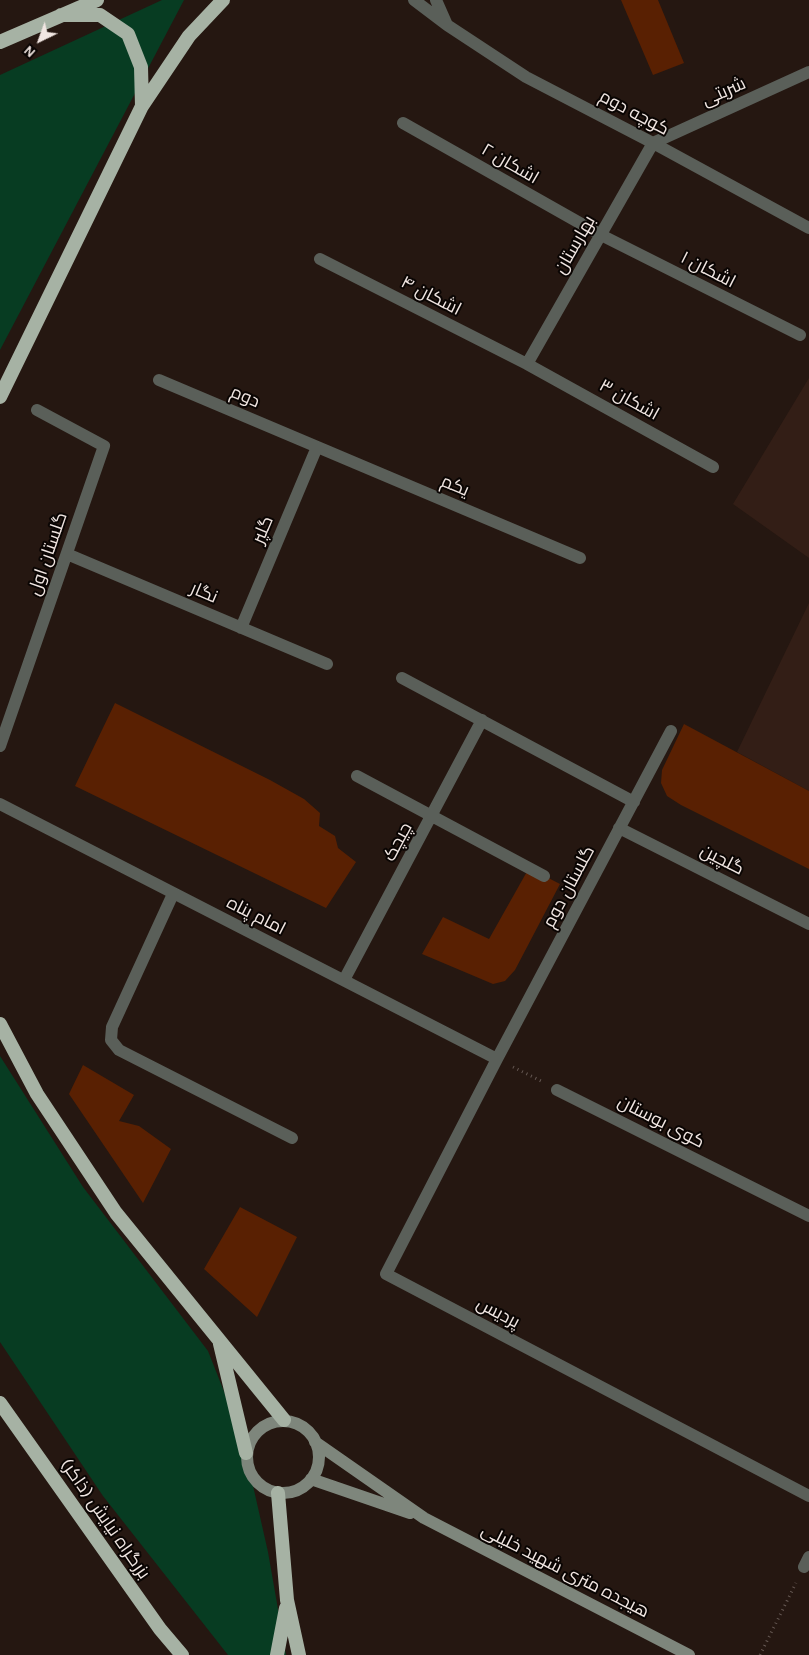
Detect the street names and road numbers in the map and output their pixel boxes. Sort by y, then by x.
street label: شربتی [699,73,749,111]
street label: کوچه دوم [595,86,673,140]
street label: اشکان ۲ [477,139,543,189]
street label: بهارستان [550,212,600,278]
street label: اشکان ۱ [677,247,739,293]
street label: اشکان ۴ [397,272,465,320]
street label: اشکان ۳ [595,375,663,425]
street label: دوم [227,381,263,413]
street label: یکم [438,470,472,502]
street label: گلستان اول [24,510,72,598]
street label: گلپر [248,513,278,547]
street label: نگار [187,578,221,608]
street label: چیچک [379,819,417,865]
street label: گلچین [696,840,748,880]
street label: گلستان دوم [538,842,600,932]
street label: امام پناه [223,892,289,940]
street label: کوی بوستان [614,1091,708,1153]
street label: پردیس [473,1293,523,1333]
street label: بزرگراه نیایش (ذاکر) [55,1455,155,1583]
street label: هیجده متری شهید خلیلی [477,1519,653,1623]

